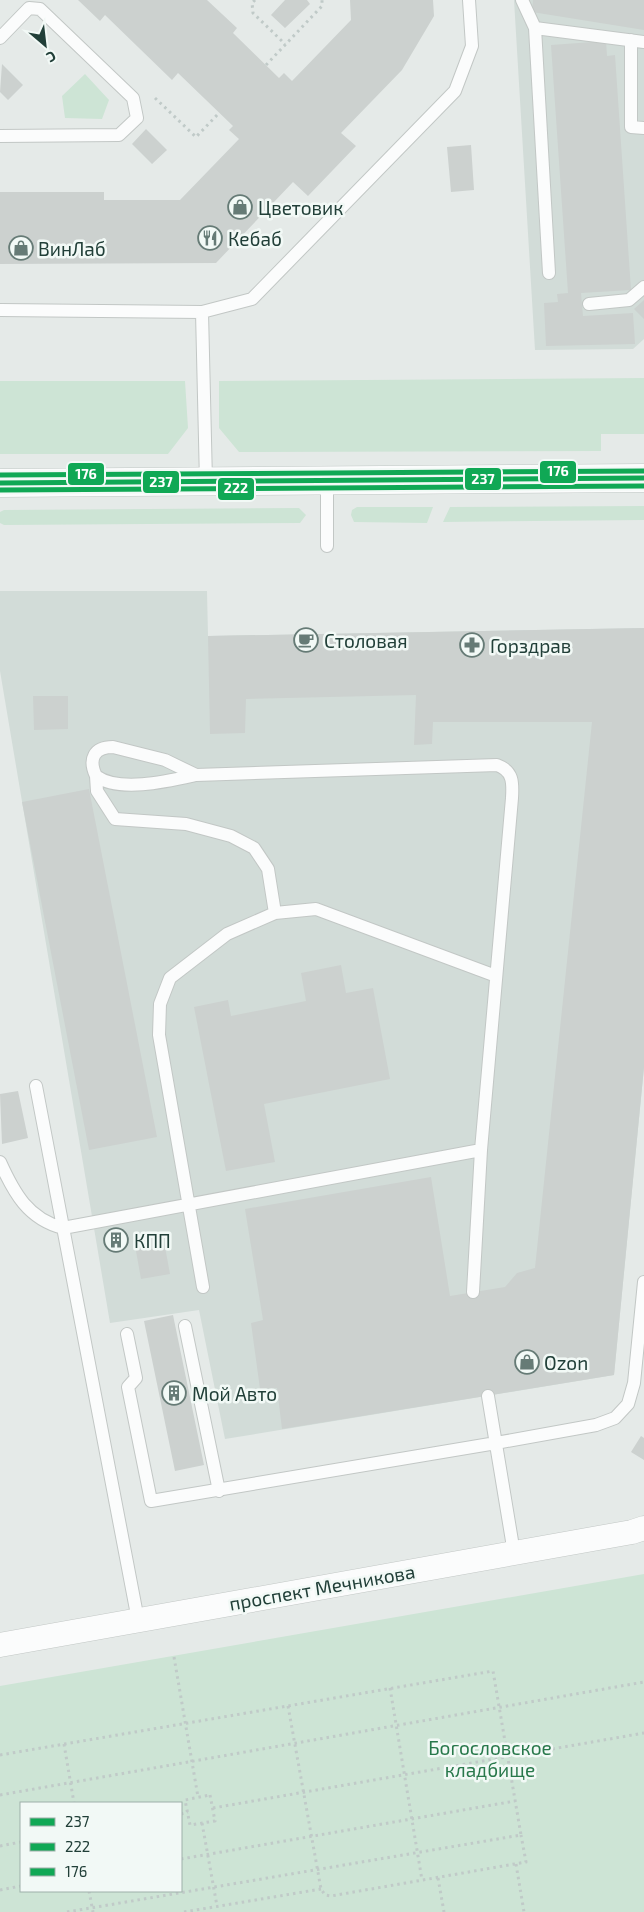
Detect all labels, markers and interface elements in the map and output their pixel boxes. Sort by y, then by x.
north arrow [20,20,70,70]
text: С [44,47,59,66]
shop icon: Цветовик [227,194,253,220]
place label: Цветовик [258,196,343,219]
restaurant icon: Кебаб [197,225,223,251]
place label: Кебаб [228,227,282,250]
shop icon: ВинЛаб [8,235,34,261]
place label: ВинЛаб [38,237,106,260]
line badge: 176 [539,460,577,484]
line badge: 176 [67,462,105,486]
text: 176 [547,462,569,479]
text: 176 [75,465,97,482]
line badge: 237 [464,467,502,491]
line badge: 237 [142,470,180,494]
text: 237 [471,470,495,487]
text: 237 [149,473,173,490]
line badge: 222 [217,477,255,501]
text: 222 [224,479,248,496]
cafe icon: Столовая [293,627,319,653]
place label: Столовая [324,629,408,652]
pharmacy icon: Горздрав [459,632,485,658]
place label: Горздрав [490,634,571,657]
building icon: КПП [103,1227,129,1253]
place label: КПП [134,1229,171,1252]
shop icon: Ozon [514,1349,540,1375]
place label: Ozon [544,1351,588,1374]
building icon: Мой Авто [161,1380,187,1406]
place label: Мой Авто [192,1382,277,1405]
street label: проспект Мечникова [227,1559,417,1615]
park label: Богословское кладбище [428,1736,552,1781]
legend [20,1802,182,1892]
text: 237 [65,1812,90,1830]
text: 222 [65,1837,90,1855]
text: 176 [65,1862,87,1880]

